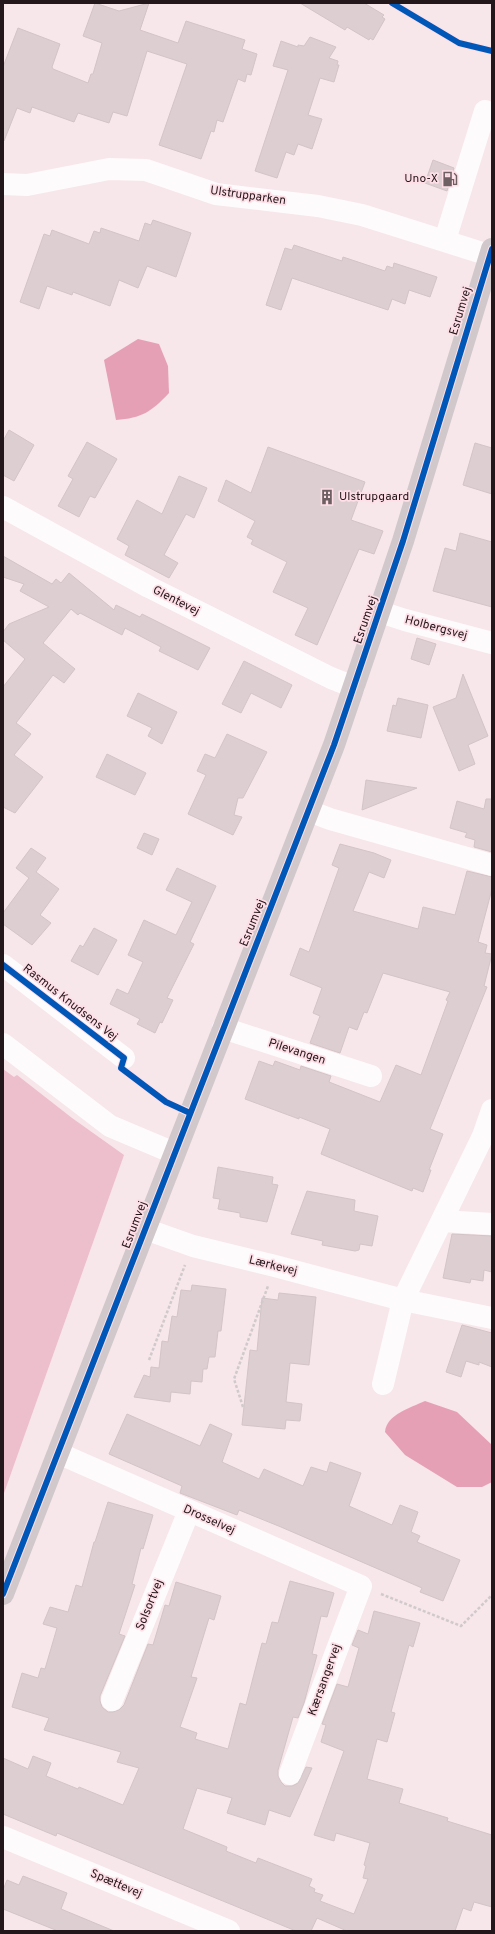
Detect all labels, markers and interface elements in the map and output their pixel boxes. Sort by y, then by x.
fuel station icon: Uno-X [441,170,459,188]
place label: Uno-X [404,171,438,187]
street label: Ulstrupparken [209,183,287,209]
street label: Esrumvej [446,285,476,337]
building icon: Ulstrupgaard [318,488,336,506]
place label: Ulstrupgaard [339,489,409,505]
street label: Glentevej [150,582,202,620]
street label: Esrumvej [350,594,382,646]
street label: Holbergsvej [403,612,469,644]
street label: Esrumvej [236,897,270,949]
street label: Rasmus Knudsens Vej [19,961,121,1045]
street label: Pilevangen [266,1035,328,1069]
street label: Esrumvej [119,1199,151,1251]
street label: Lærkevej [247,1252,299,1280]
street label: Drosselvej [180,1501,238,1539]
street label: Solsortvej [133,1577,167,1633]
street label: Kærsangervej [305,1642,345,1718]
street label: Spættevej [88,1866,144,1902]

